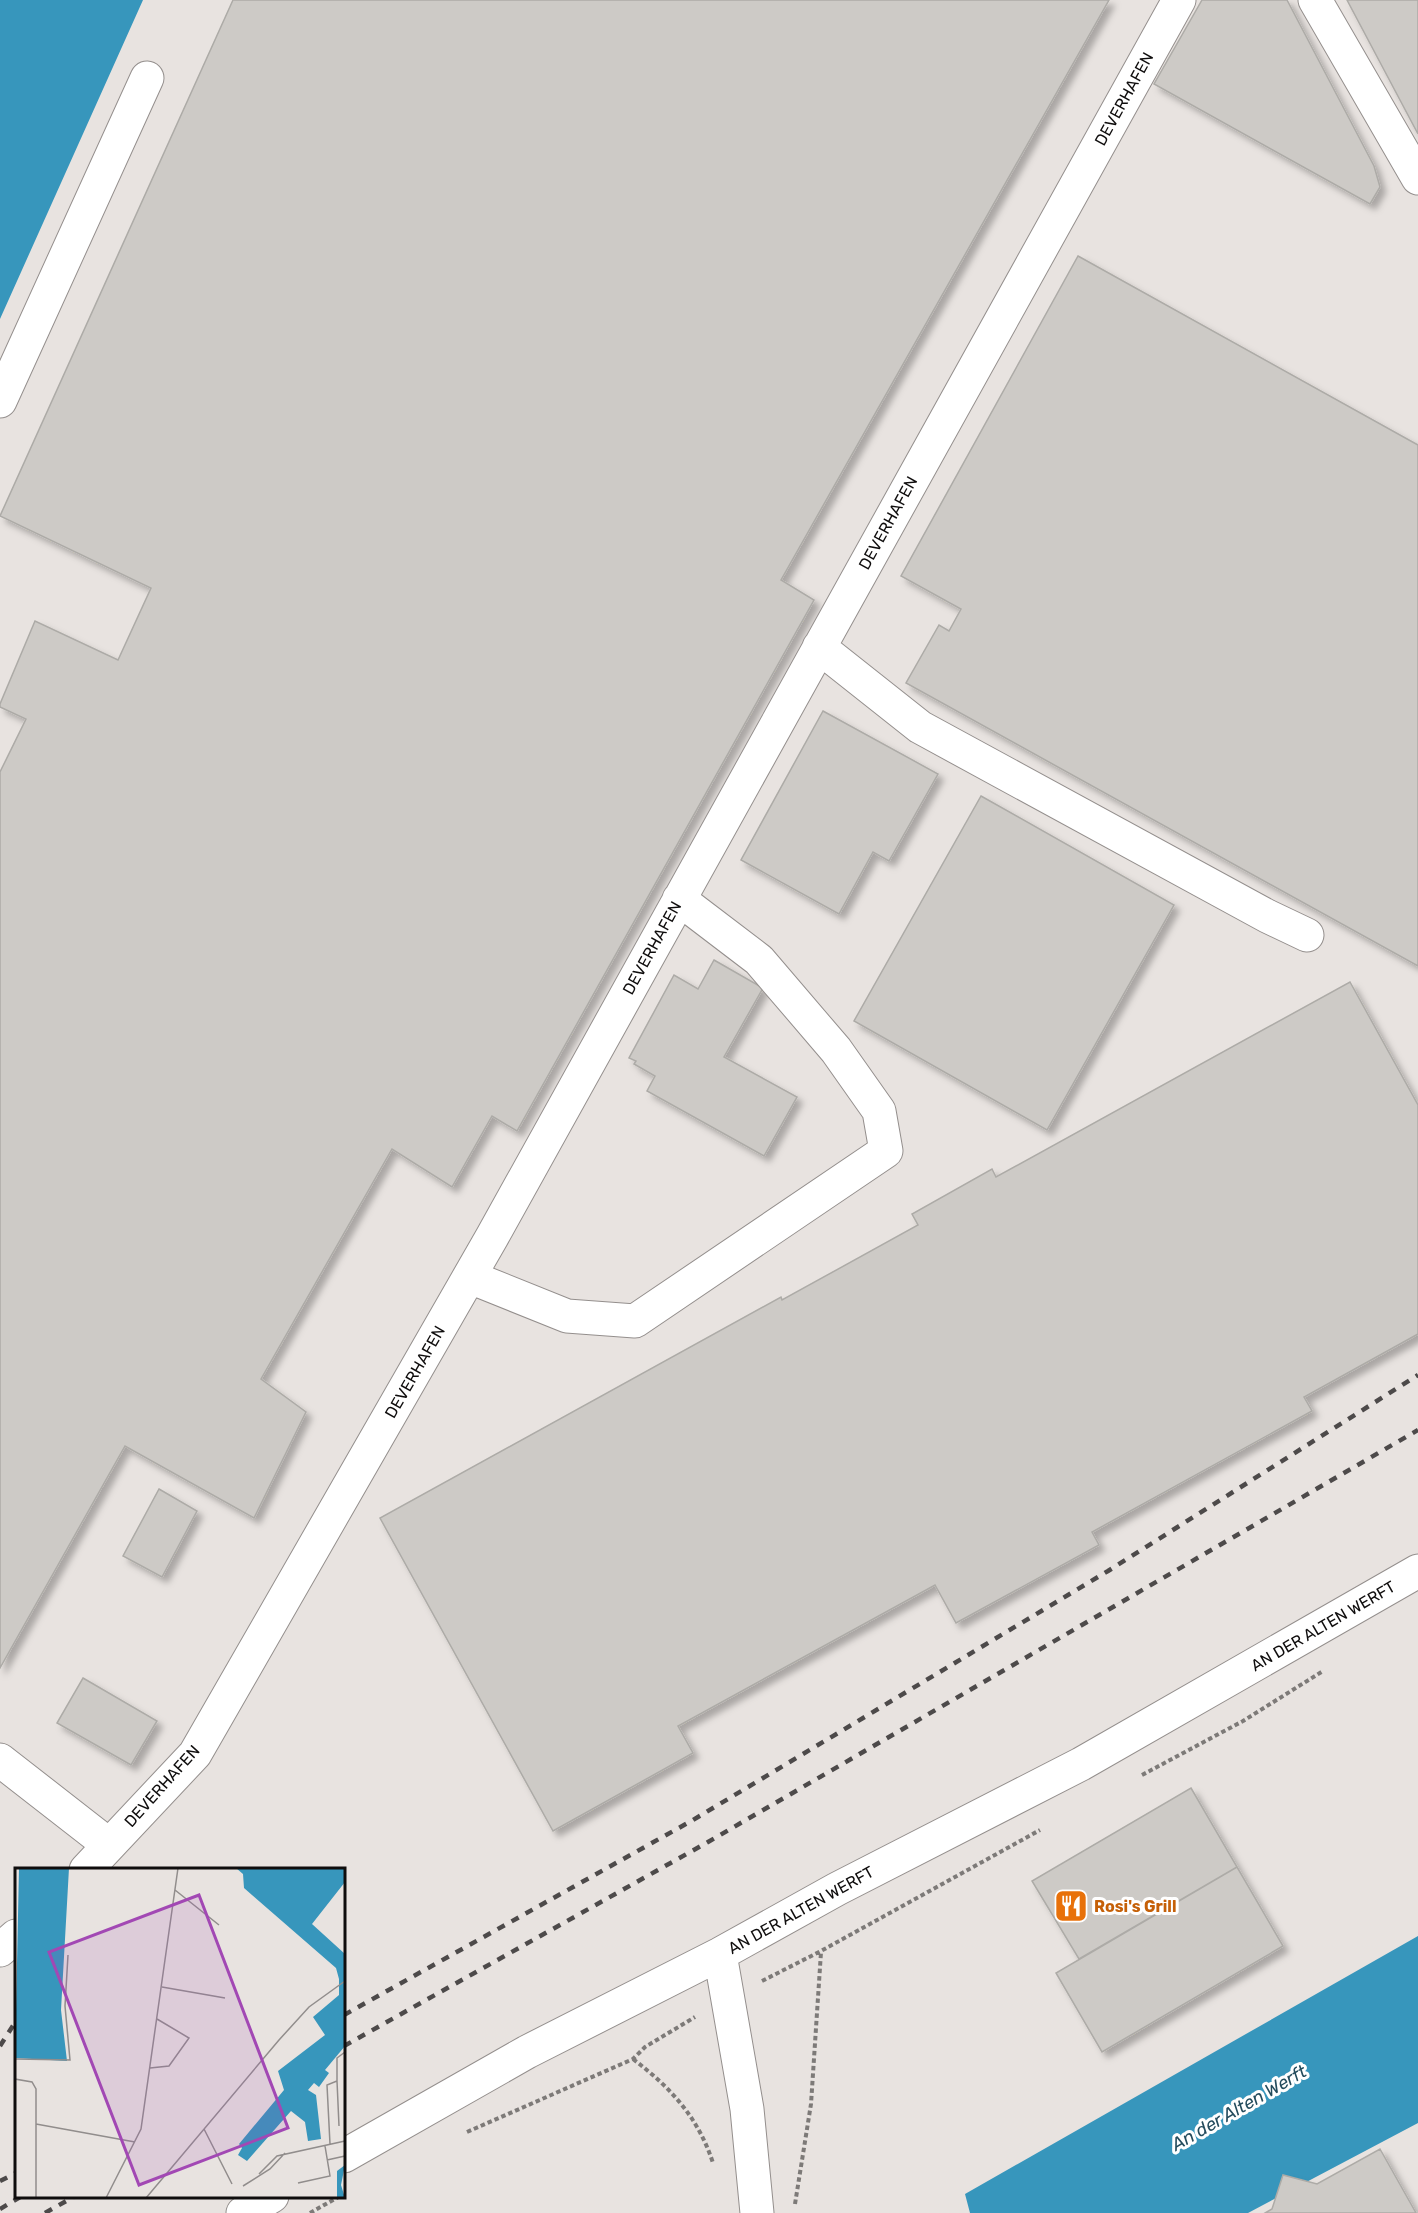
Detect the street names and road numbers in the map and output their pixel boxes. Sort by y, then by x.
street label: DEVERHAFEN [1091,49,1157,149]
street label: DEVERHAFEN [855,473,921,573]
street label: DEVERHAFEN [619,898,685,998]
street label: DEVERHAFEN [381,1322,449,1422]
street label: AN DER ALTEN WERFT [1247,1577,1399,1675]
street label: DEVERHAFEN [120,1741,204,1831]
street label: AN DER ALTEN WERFT [725,1862,877,1958]

